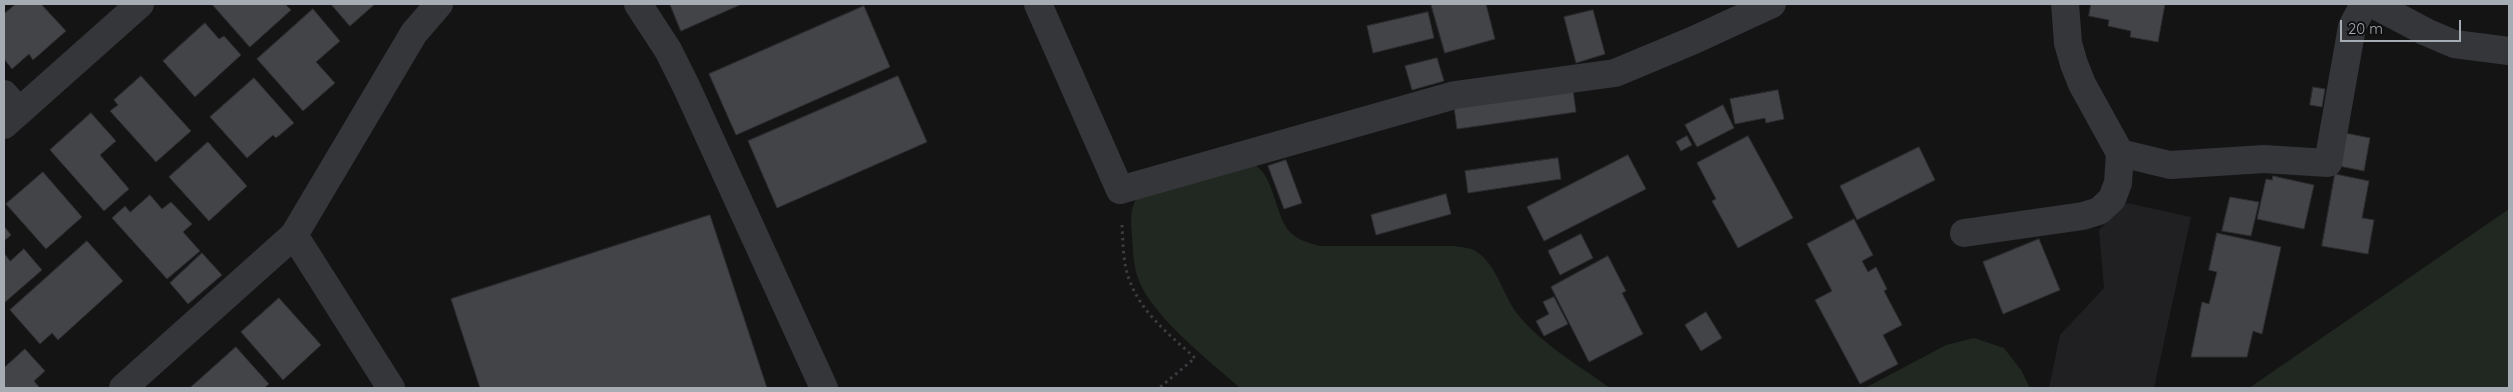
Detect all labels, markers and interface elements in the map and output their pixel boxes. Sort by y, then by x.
scale bar [2343,10,2464,42]
text: 20 m [2348,19,2383,38]

